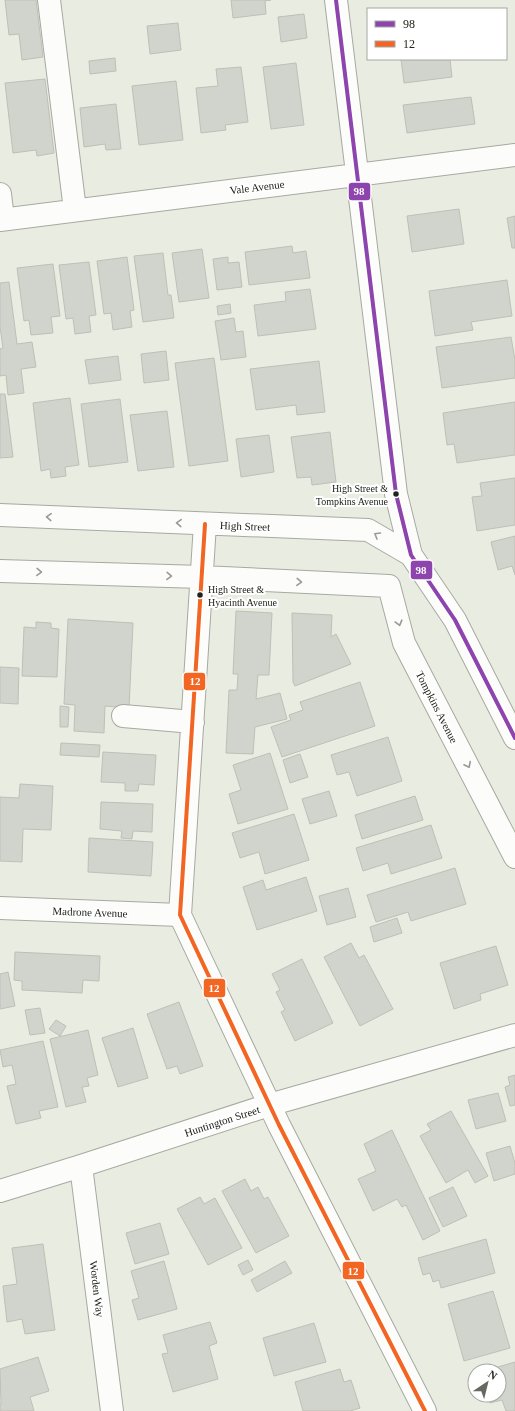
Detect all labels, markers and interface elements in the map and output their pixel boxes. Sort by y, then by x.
legend [367,8,507,60]
text: 98 [403,17,415,31]
text: 12 [403,37,415,51]
street label: Vale Avenue [229,178,285,196]
line badge: 98 [348,182,371,201]
text: 98 [354,185,365,197]
place label: High Street & Tompkins Avenue [316,483,389,507]
marker: High Street & Tompkins Avenue [391,489,401,499]
one-way arrow [46,513,52,522]
one-way arrow [176,519,182,527]
street label: High Street [220,519,270,533]
one-way arrow [374,533,381,540]
line badge: 98 [410,560,433,580]
text: 98 [416,564,427,576]
one-way arrow [36,568,42,576]
one-way arrow [166,572,172,580]
one-way arrow [296,578,302,586]
place label: High Street & Hyacinth Avenue [208,584,278,608]
marker: High Street & Hyacinth Avenue [195,590,205,600]
one-way arrow [394,620,403,627]
street label: Tompkins Avenue [414,669,460,745]
line badge: 12 [183,672,206,691]
text: 12 [190,675,201,687]
one-way arrow [463,761,470,768]
street label: Madrone Avenue [52,905,128,919]
line badge: 12 [203,978,226,998]
text: 12 [209,982,220,994]
street label: Huntington Street [183,1103,261,1139]
street label: Worden Way [88,1260,106,1319]
line badge: 12 [342,1261,365,1280]
text: 12 [348,1265,359,1277]
north arrow [467,1363,507,1403]
text: N [486,1368,499,1382]

